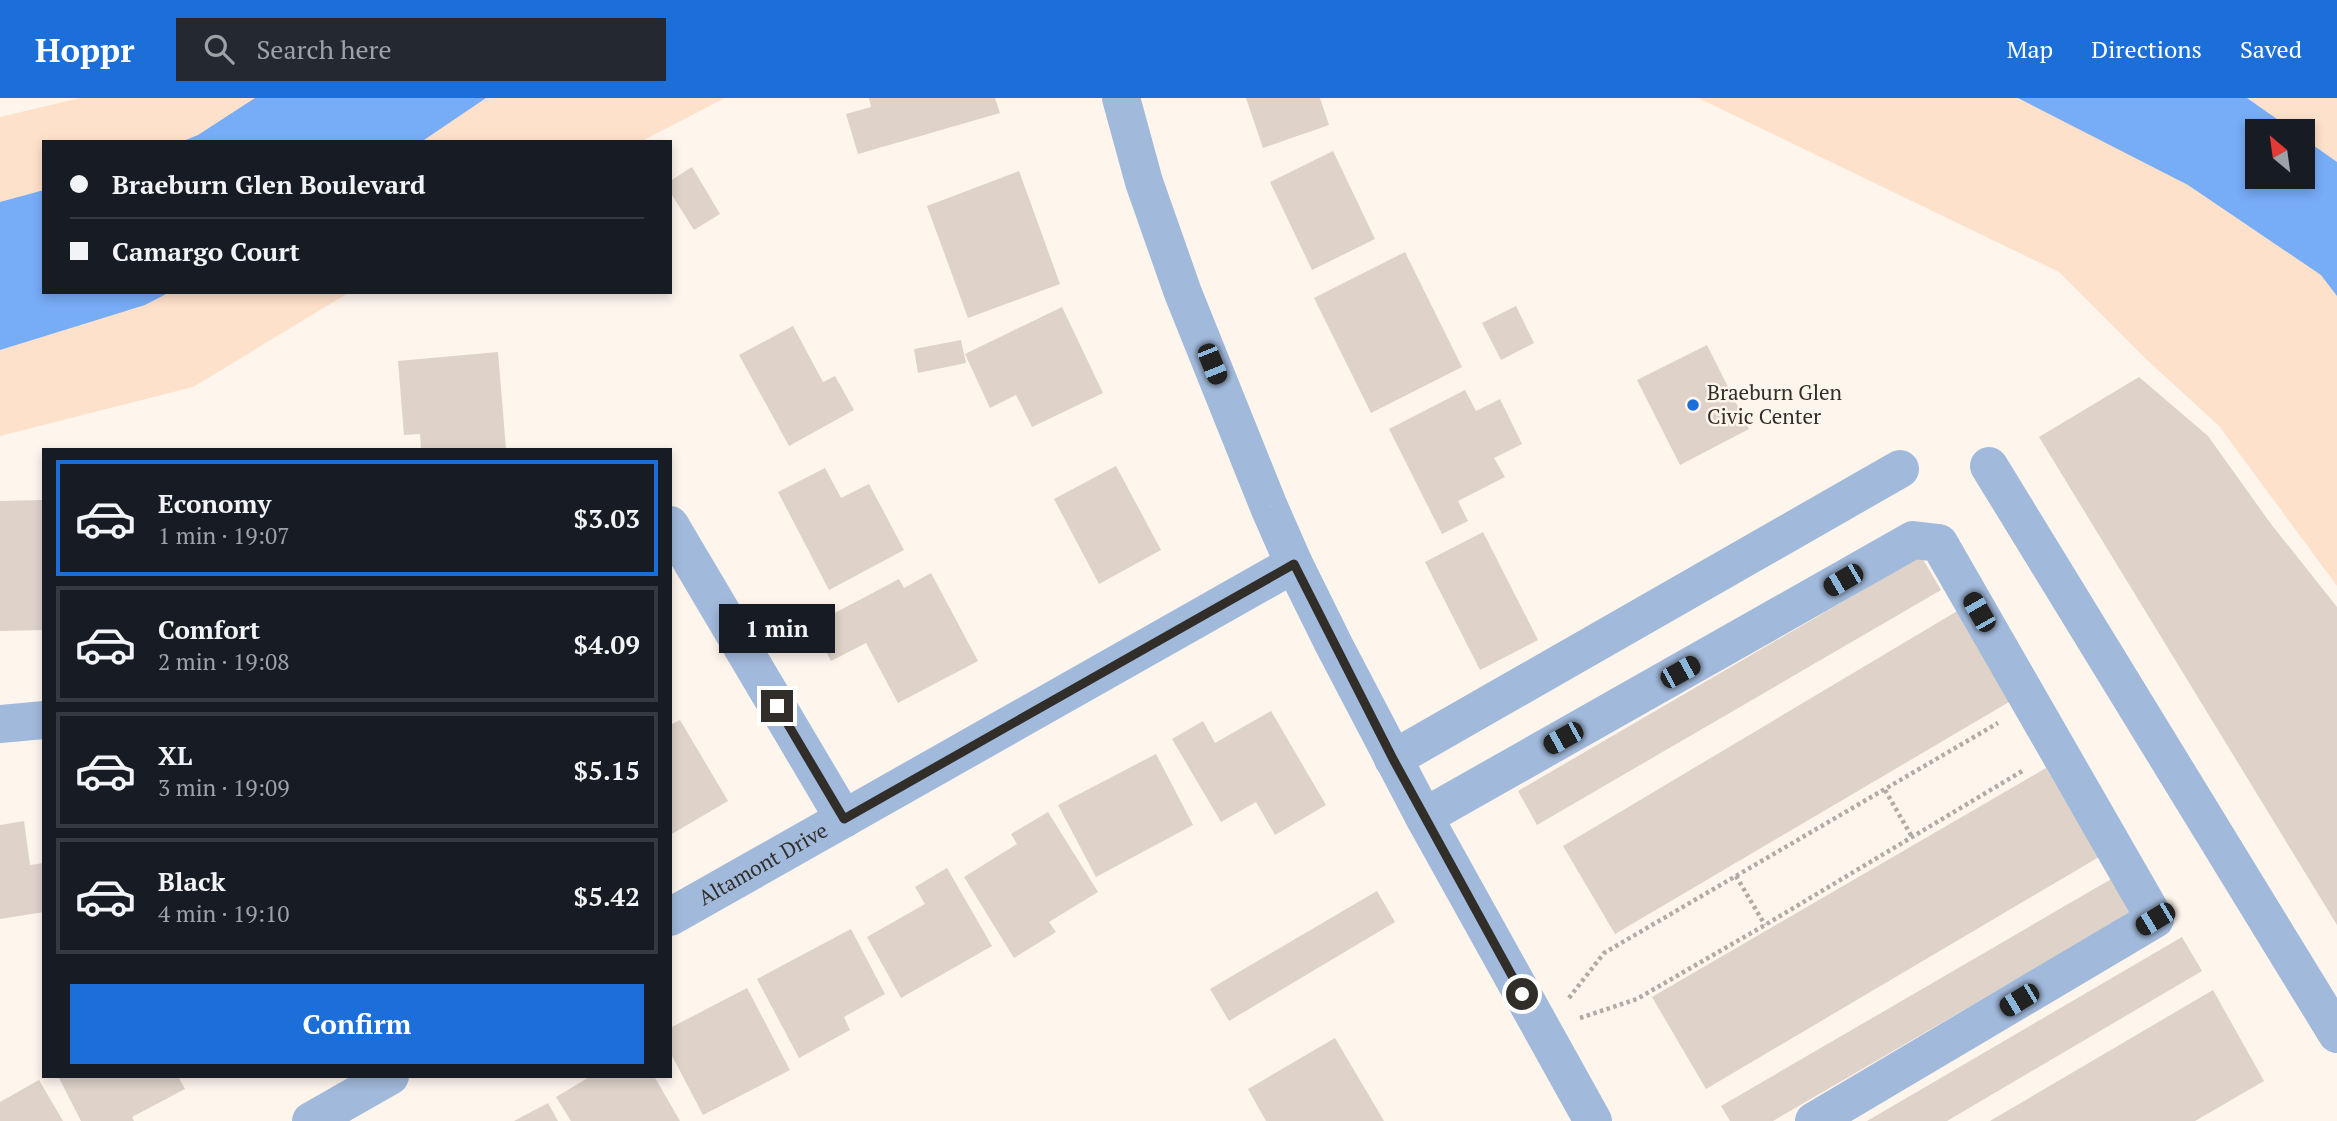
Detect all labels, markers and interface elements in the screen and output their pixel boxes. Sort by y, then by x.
search box [176,18,666,81]
text: Hoppr [35,28,134,71]
icon: search [200,30,238,68]
text: Search here [256,32,392,66]
text: Map [2007,33,2053,65]
text: Directions [2091,33,2202,65]
text: Saved [2240,33,2302,65]
north arrow [2245,119,2315,189]
map controls [2245,119,2315,189]
text: Braeburn Glen Boulevard [112,167,426,201]
text: Camargo Court [112,234,300,268]
car [1195,341,1230,387]
place label: Braeburn Glen Civic Center [1707,378,1843,430]
marker: Braeburn Glen Civic Center [1685,397,1701,413]
text: Economy [158,486,271,520]
icon: car [74,487,137,550]
text: $3.03 [574,501,640,535]
text: 1 min · 19:07 [158,520,290,551]
car [1820,560,1867,600]
car [1960,589,1999,635]
callout: 1 min [719,604,835,654]
text: Comfort [158,612,260,646]
icon: car [74,613,137,676]
text: 1 min [746,613,808,644]
text: $4.09 [574,627,640,661]
text: 2 min · 19:08 [158,646,290,677]
car [1657,653,1704,691]
route end [761,690,793,722]
car [1540,719,1587,757]
text: XL [158,738,192,772]
icon: car [74,739,137,802]
text: $5.15 [574,753,640,787]
text: 3 min · 19:09 [158,772,290,803]
street label: Altamont Drive [693,816,832,911]
text: Black [158,864,226,898]
icon: car [74,865,137,928]
text: $5.42 [574,879,640,913]
text: 4 min · 19:10 [158,898,290,929]
car [2132,899,2179,939]
route start [1506,978,1538,1010]
car [1996,980,2043,1020]
button: Confirm [70,984,644,1064]

